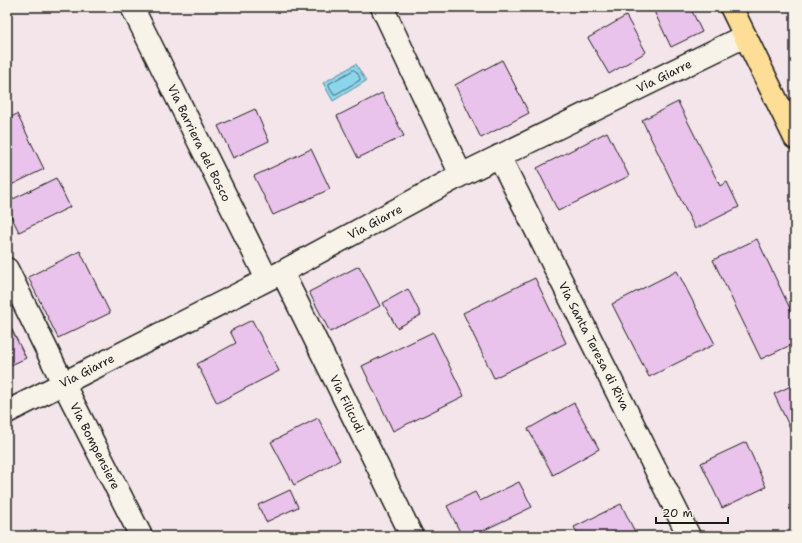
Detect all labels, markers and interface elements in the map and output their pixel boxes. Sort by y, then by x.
street label: Via Giarre [634,56,694,96]
street label: Via Barriera del Bosco [164,82,234,204]
street label: Via Giarre [345,201,405,243]
street label: Via Santa Teresa di Riva [555,279,634,413]
street label: Via Giarre [57,350,117,392]
street label: Via Filicudi [326,372,368,436]
street label: Via Bompensiere [66,400,124,492]
scale bar [656,499,728,525]
text: 20 m [662,505,693,521]

